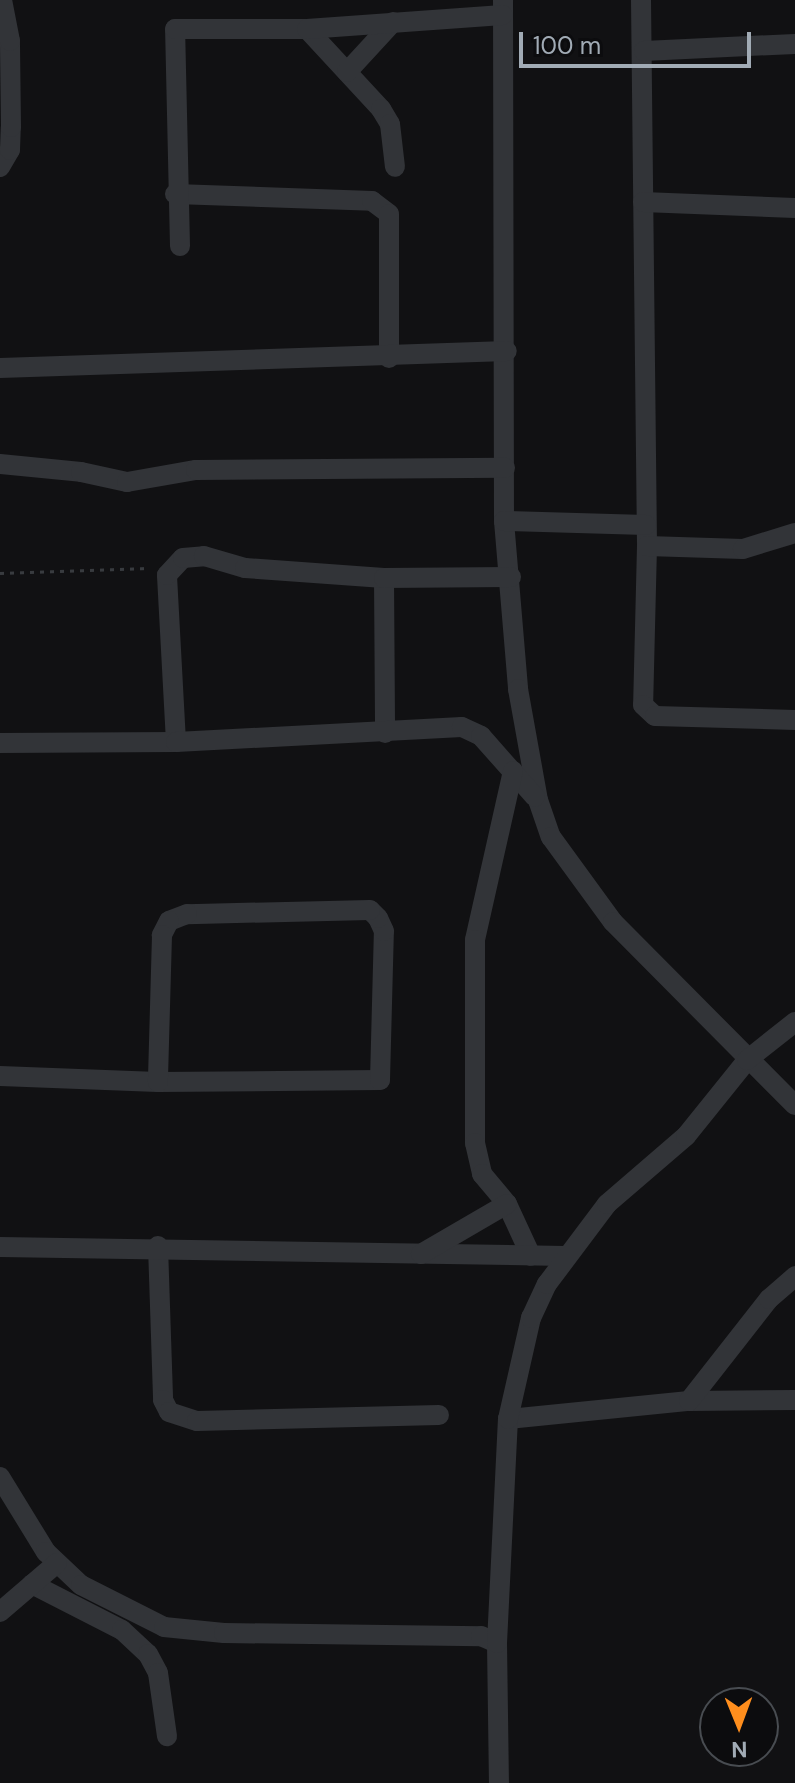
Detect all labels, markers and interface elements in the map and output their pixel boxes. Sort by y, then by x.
scale bar [523,16,755,66]
text: 100 m [533,30,601,61]
north arrow [699,1687,779,1767]
text: N [731,1735,748,1764]

